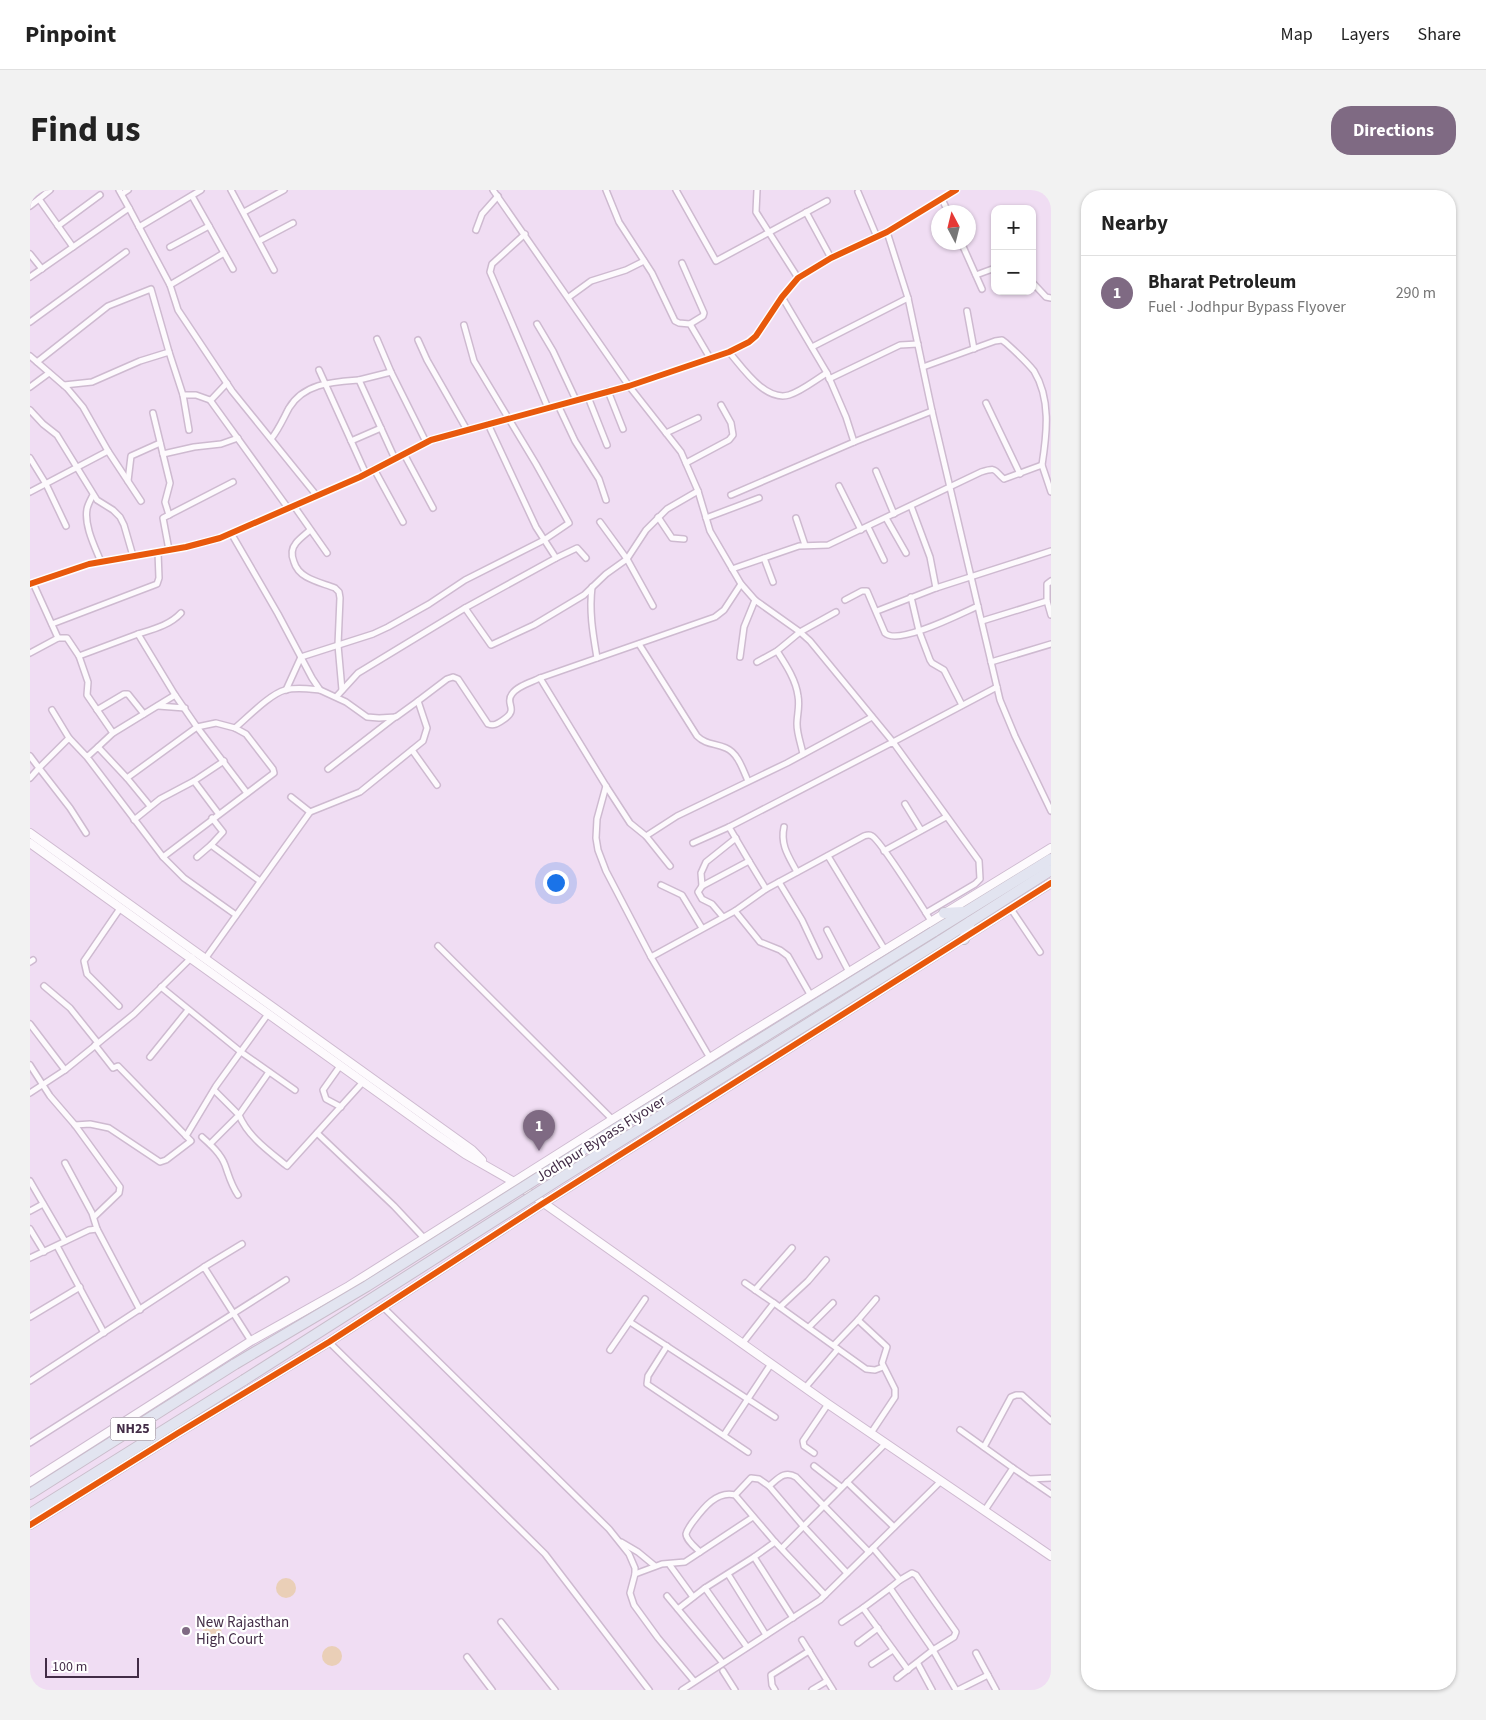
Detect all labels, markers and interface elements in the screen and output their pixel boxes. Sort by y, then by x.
text: Pinpoint [25,17,116,52]
text: Map [1281,22,1313,47]
text: Layers [1341,22,1390,47]
text: Share [1418,22,1461,47]
text: Find us [30,105,140,155]
button: Directions [1331,106,1456,155]
north arrow [931,205,976,250]
map controls [991,205,1036,295]
button: + [991,205,1036,250]
text: Nearby [1101,208,1168,238]
button: − [991,250,1036,295]
text: Bharat Petroleum [1148,269,1296,296]
text: 1 [1113,282,1121,304]
text: 290 m [1396,282,1436,304]
text: Fuel · Jodhpur Bypass Flyover [1148,296,1346,318]
your location [543,870,569,896]
street label: Jodhpur Bypass Flyover [532,1090,671,1187]
pin: 1 [523,1110,555,1151]
road number: NH25 [110,1418,156,1440]
place label: New Rajasthan High Court [196,1612,289,1650]
marker: New Rajasthan High Court [180,1625,192,1637]
scale bar [45,1655,139,1678]
text: 100 m [52,1657,87,1677]

